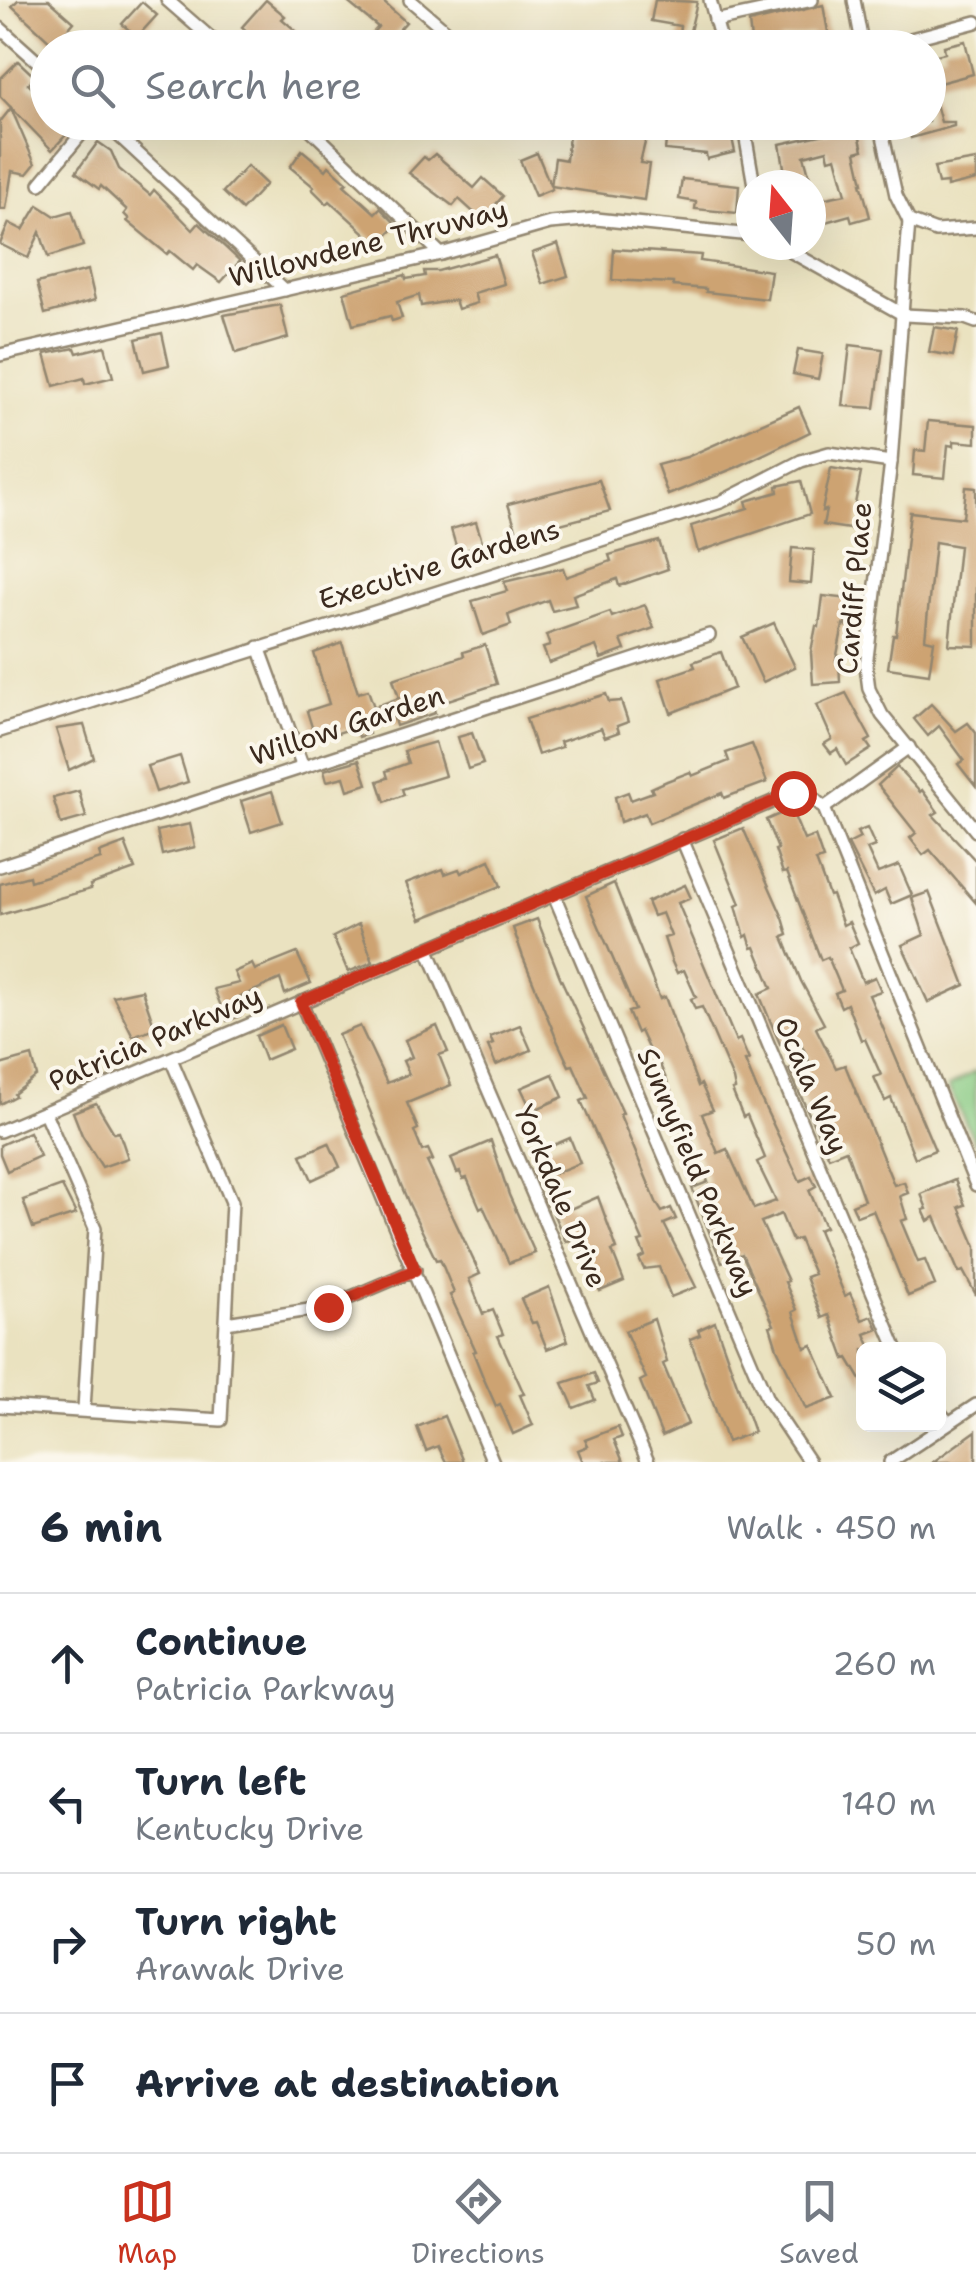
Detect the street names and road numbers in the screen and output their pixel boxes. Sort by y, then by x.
street label: Willowdene Thruway [225,190,511,296]
street label: Cardiff Place [828,500,880,676]
street label: Executive Gardens [314,509,564,619]
street label: Willow Garden [245,676,449,774]
street label: Patricia Parkway [43,976,267,1100]
street label: Ocala Way [766,1011,858,1159]
street label: Sunnyfield Parkway [628,1042,768,1302]
street label: Yorkdale Drive [505,1099,617,1293]

